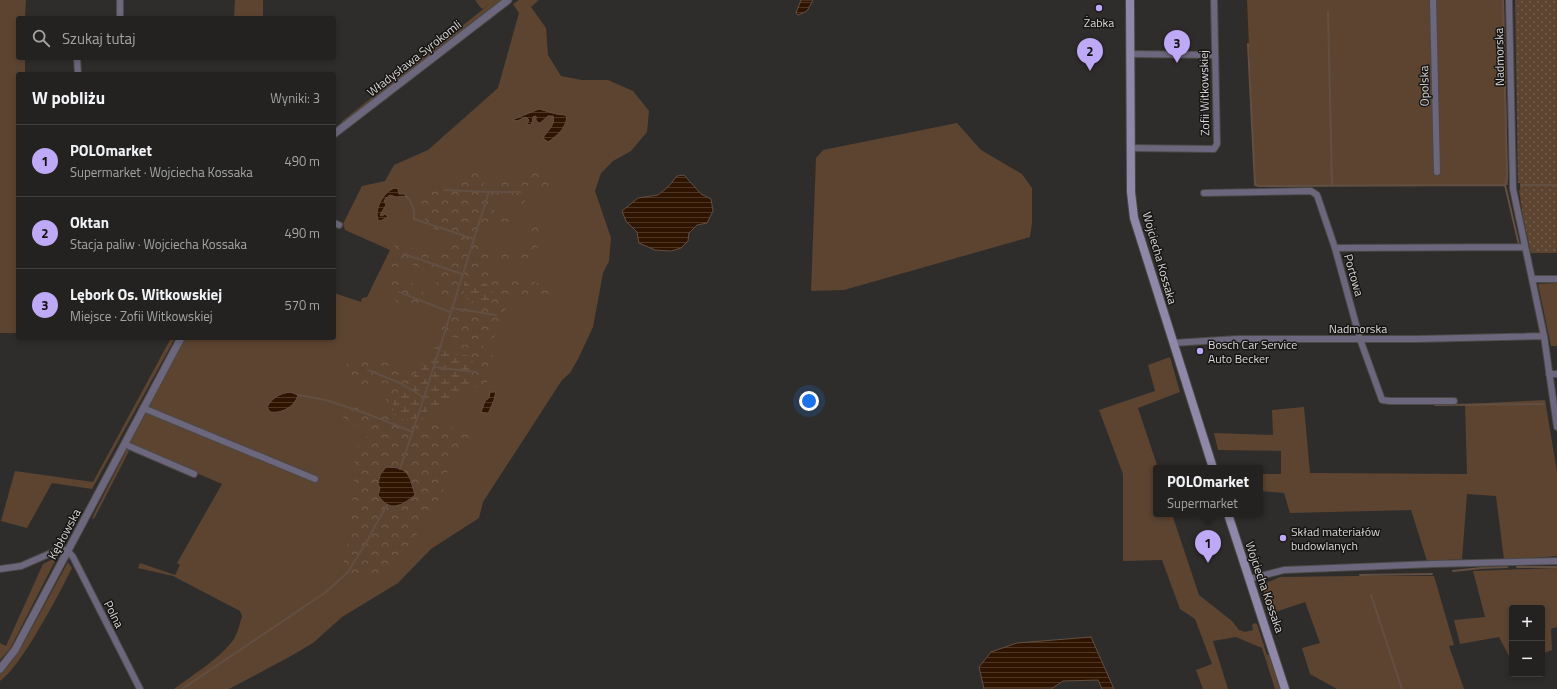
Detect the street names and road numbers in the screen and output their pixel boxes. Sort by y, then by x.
street label: Władysława Syrokomli [363,15,465,101]
street label: Nadmorska [1489,28,1509,86]
street label: Zofii Witkowskiej [1194,50,1214,136]
street label: Opolska [1414,66,1434,106]
street label: Wojciecha Kossaka [1138,209,1182,307]
street label: Portowa [1339,252,1369,298]
street label: Nadmorska [1329,319,1387,338]
street label: Kębłowska [43,505,85,563]
street label: Wojciecha Kossaka [1240,539,1290,635]
street label: Polna [99,597,129,631]

